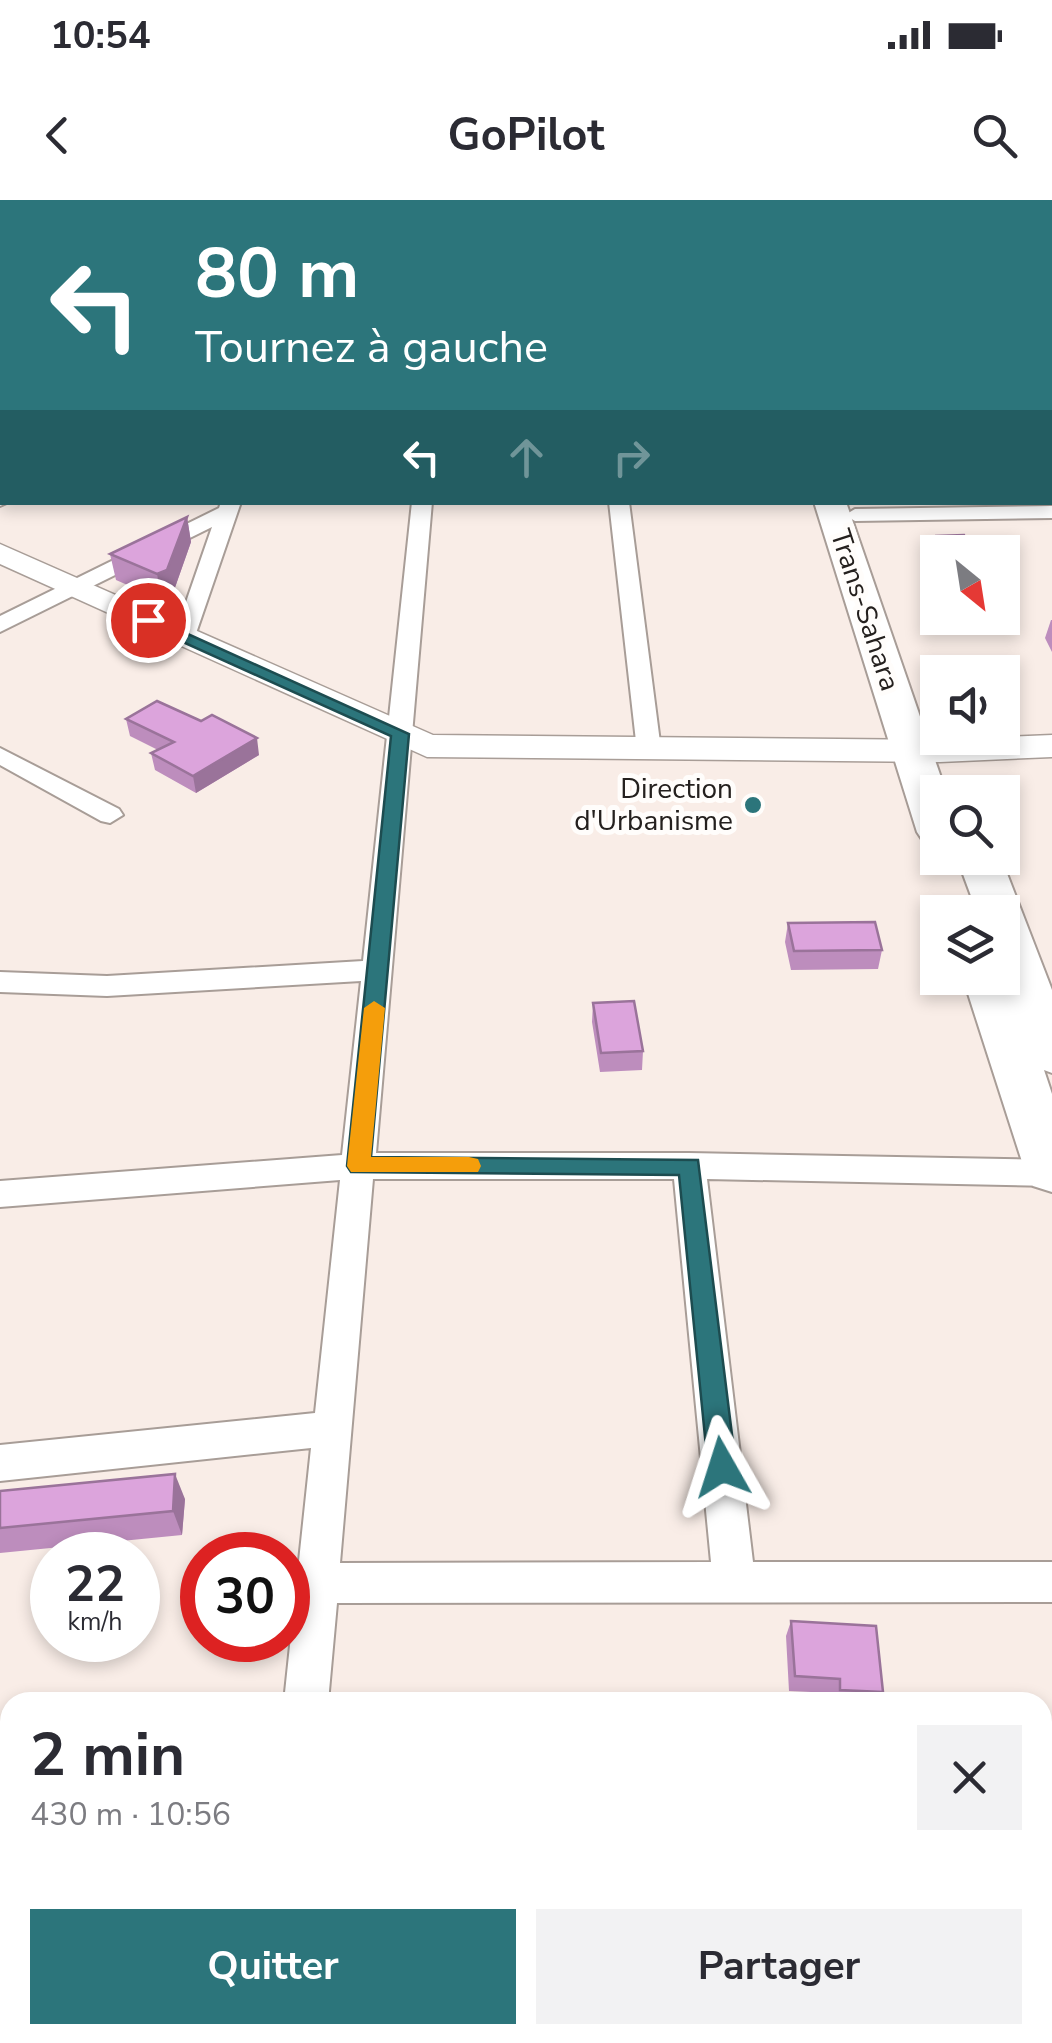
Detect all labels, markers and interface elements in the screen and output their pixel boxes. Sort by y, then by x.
text: 10:54 [50,10,151,61]
text: GoPilot [448,105,604,166]
icon: back [30,108,85,163]
icon: search [967,108,1022,163]
text: 80 m [195,226,359,322]
icon: left [30,240,160,370]
text: Tournez à gauche [195,317,548,378]
icon: left [394,430,449,485]
icon: ahead [499,430,554,485]
icon: right [604,430,659,485]
street label: Trans-Sahara [821,524,909,696]
north arrow [920,535,1020,635]
map controls [920,535,1020,995]
pin [106,578,191,663]
icon: arrive [121,593,176,648]
button: sound [920,655,1020,755]
place label: Direction d'Urbanisme [574,770,733,840]
button: search [920,775,1020,875]
marker: Direction d'Urbanisme [742,794,764,816]
button: layers [920,895,1020,995]
position arrow [670,1415,774,1519]
speed limit sign: 30 [180,1532,310,1662]
text: 22 [65,1550,125,1619]
text: km/h [67,1605,123,1639]
text: 2 min [30,1714,185,1796]
button: close [917,1725,1022,1830]
text: 430 m · 10:56 [30,1793,231,1836]
button: Quitter [30,1909,516,2024]
button: Partager [536,1909,1022,2024]

